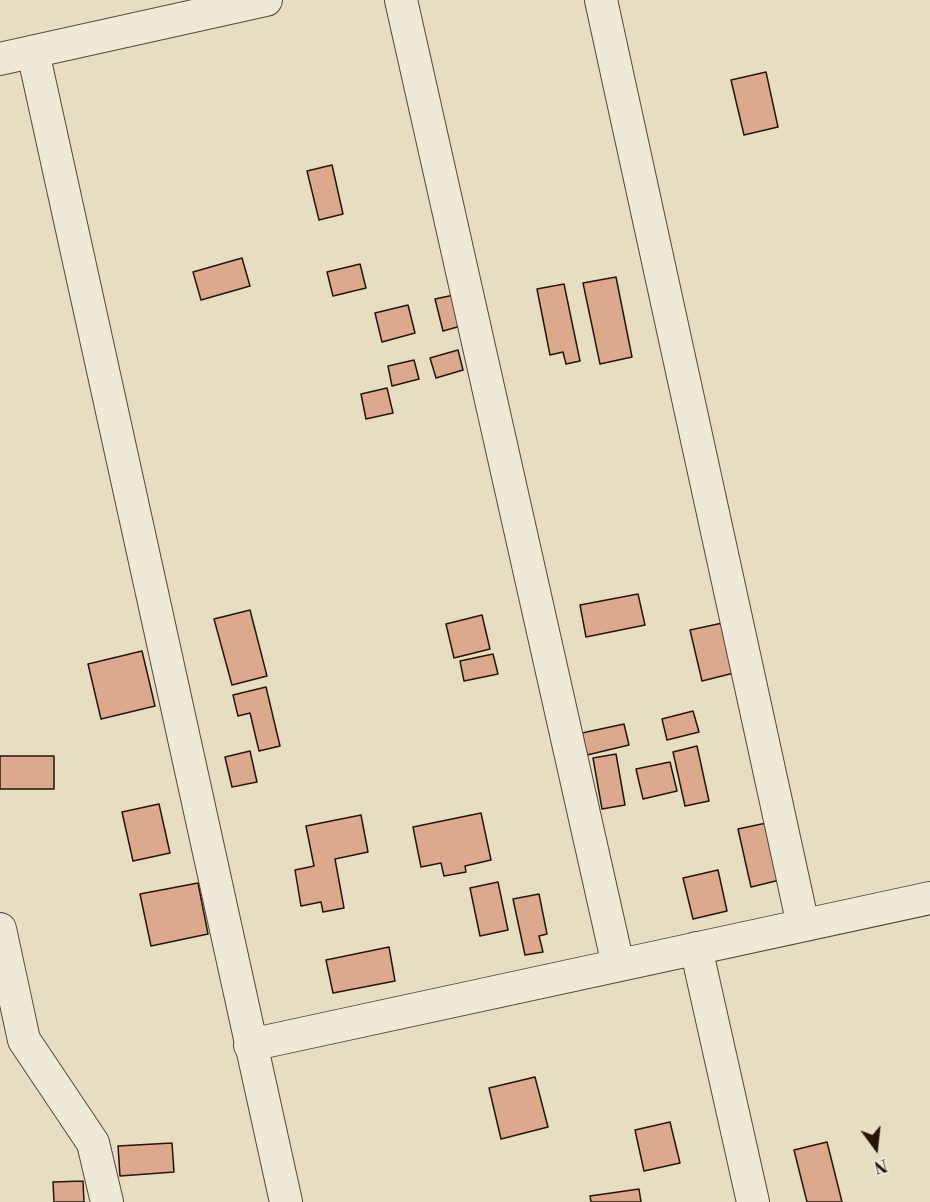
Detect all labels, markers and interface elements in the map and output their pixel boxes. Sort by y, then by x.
north arrow [846,1118,906,1178]
text: N [872,1154,889,1177]

